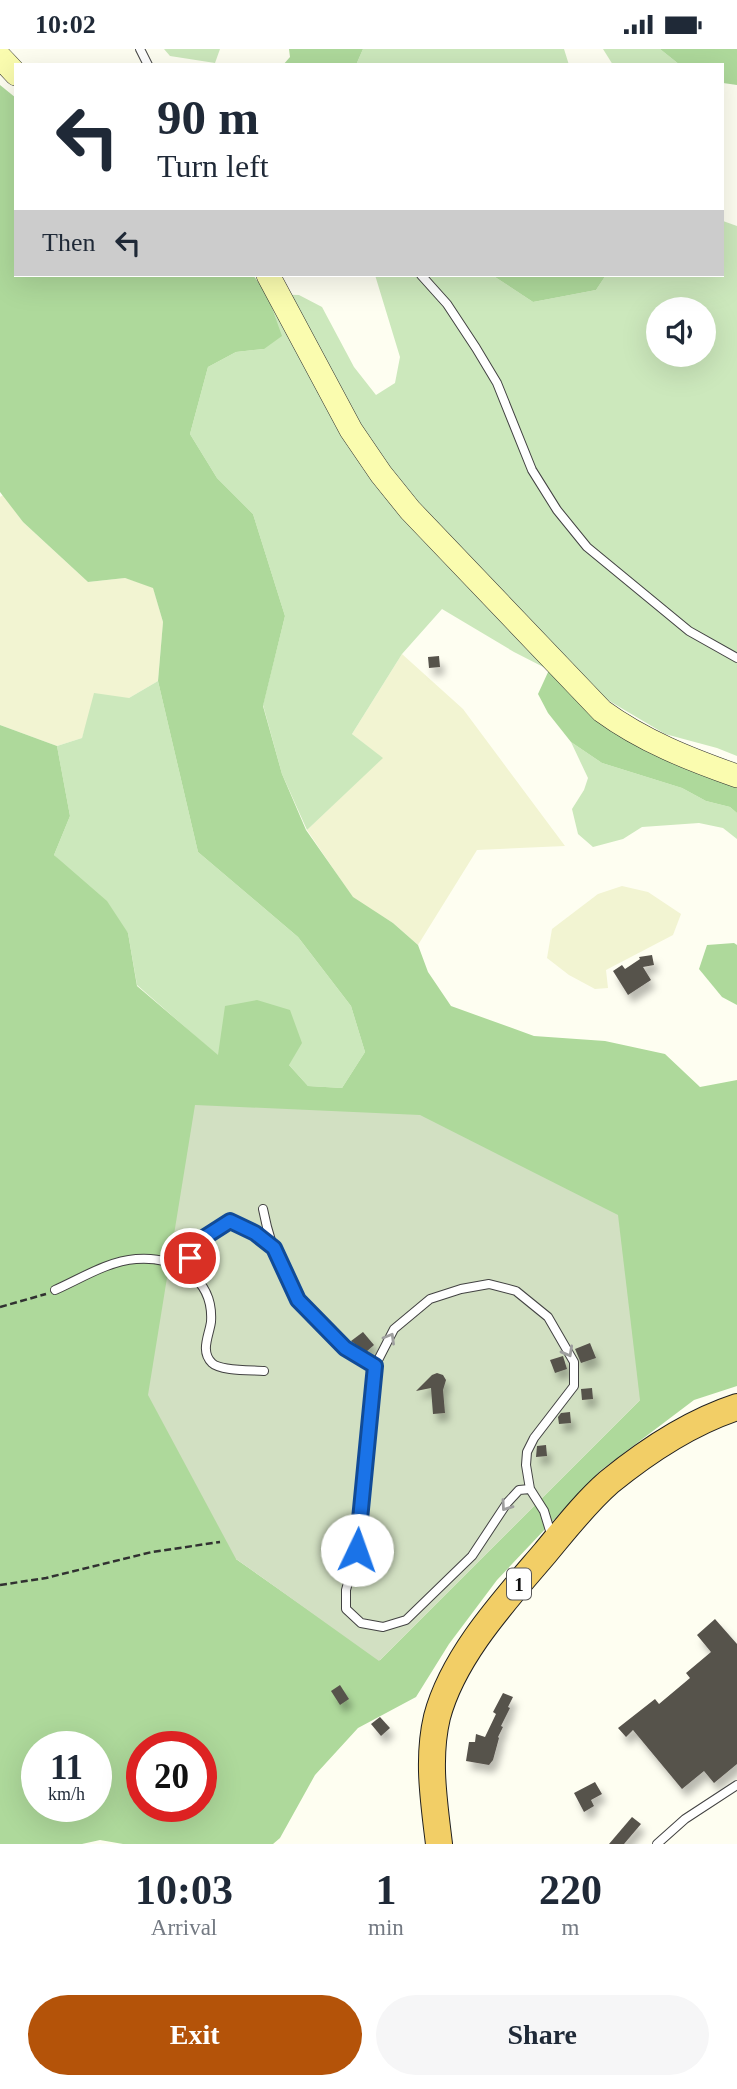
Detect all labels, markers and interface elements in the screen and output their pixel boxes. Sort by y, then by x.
text: 10:02 [35,10,96,39]
text: 90 m [157,90,259,145]
icon: left [42,91,133,182]
text: Turn left [157,148,269,184]
icon: left [109,224,147,262]
text: Then [42,228,95,257]
map controls [646,297,716,367]
button: sound [646,297,716,367]
pin [160,1228,220,1288]
icon: arrive [171,1239,209,1277]
one-way arrow [382,1332,395,1345]
one-way arrow [560,1345,573,1358]
one-way arrow [502,1498,514,1511]
position arrow [320,1513,394,1587]
road number: 1 [507,1569,531,1599]
speed limit sign: 20 [126,1731,217,1822]
text: 11 [50,1748,83,1787]
text: km/h [48,1784,85,1804]
text: 10:03 [135,1867,233,1913]
text: 1 [375,1867,396,1913]
text: 220 [539,1867,602,1913]
text: Arrival [151,1915,217,1940]
text: min [368,1915,404,1940]
text: m [561,1915,579,1940]
button: Exit [28,1995,362,2075]
button: Share [376,1995,709,2075]

